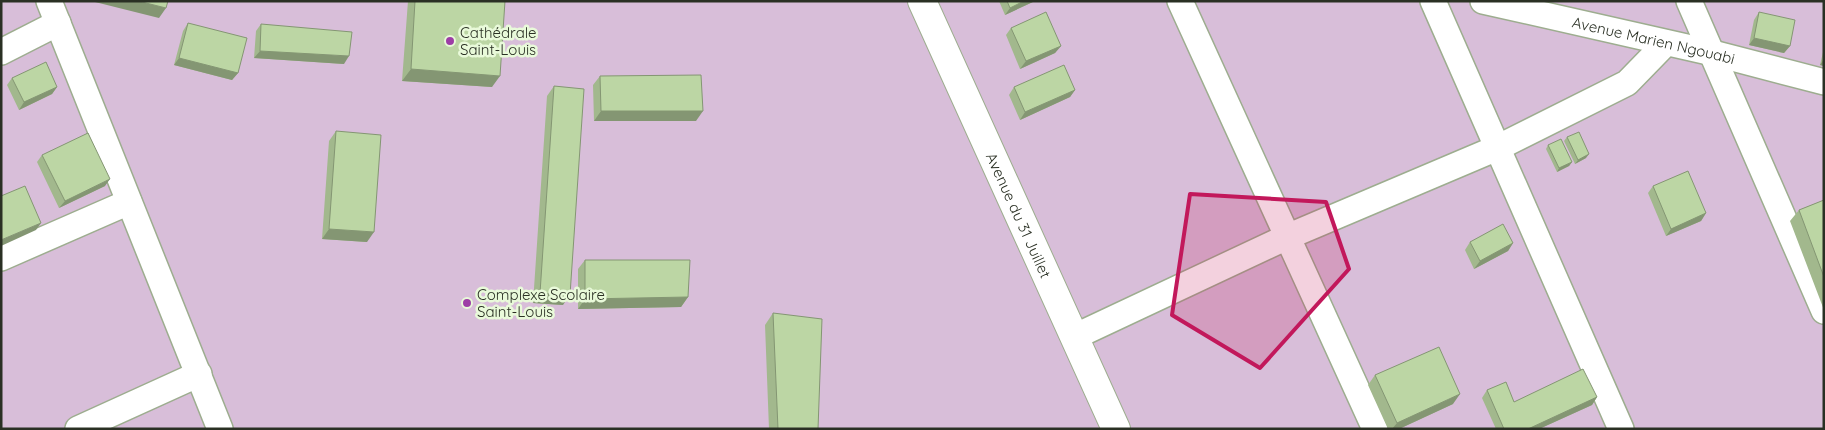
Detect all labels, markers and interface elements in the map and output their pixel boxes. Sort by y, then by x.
street label: Avenue Marien Ngouabi [1571,12,1737,68]
place label: Cathédrale Saint-Louis [460,23,537,59]
marker: Cathédrale Saint-Louis [444,35,456,47]
street label: Avenue du 31 Juillet [982,149,1056,281]
place label: Complexe Scolaire Saint-Louis [477,285,605,321]
marker: Complexe Scolaire Saint-Louis [461,297,473,309]

